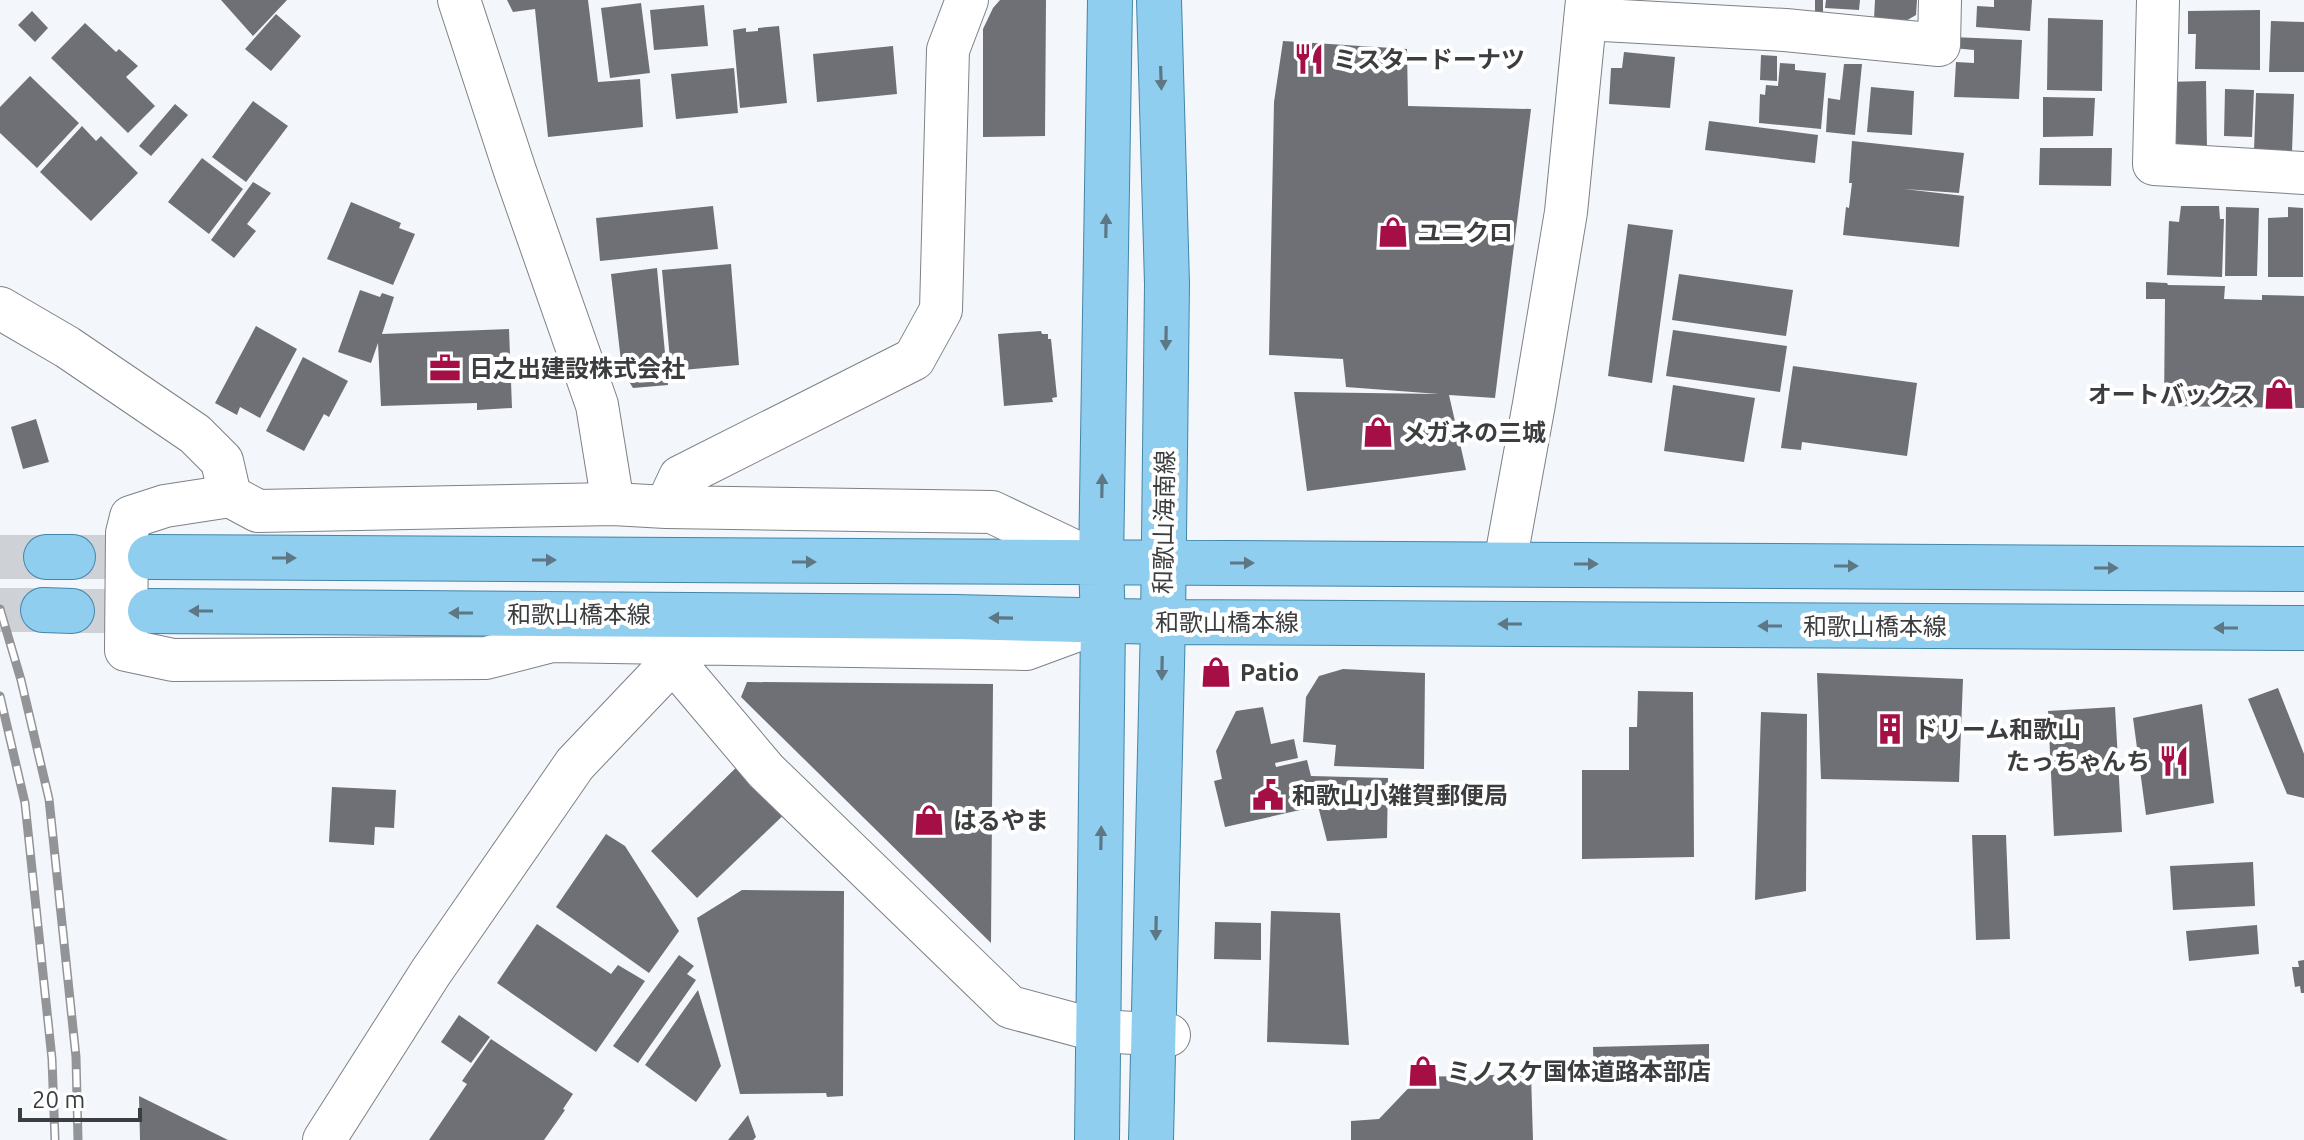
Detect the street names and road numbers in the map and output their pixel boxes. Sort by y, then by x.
street label: 和歌山海南線 [1149,450,1179,594]
street label: 和歌山橋本線 [507,601,651,628]
street label: 和歌山橋本線 [1155,609,1299,636]
street label: 和歌山橋本線 [1803,613,1947,640]

